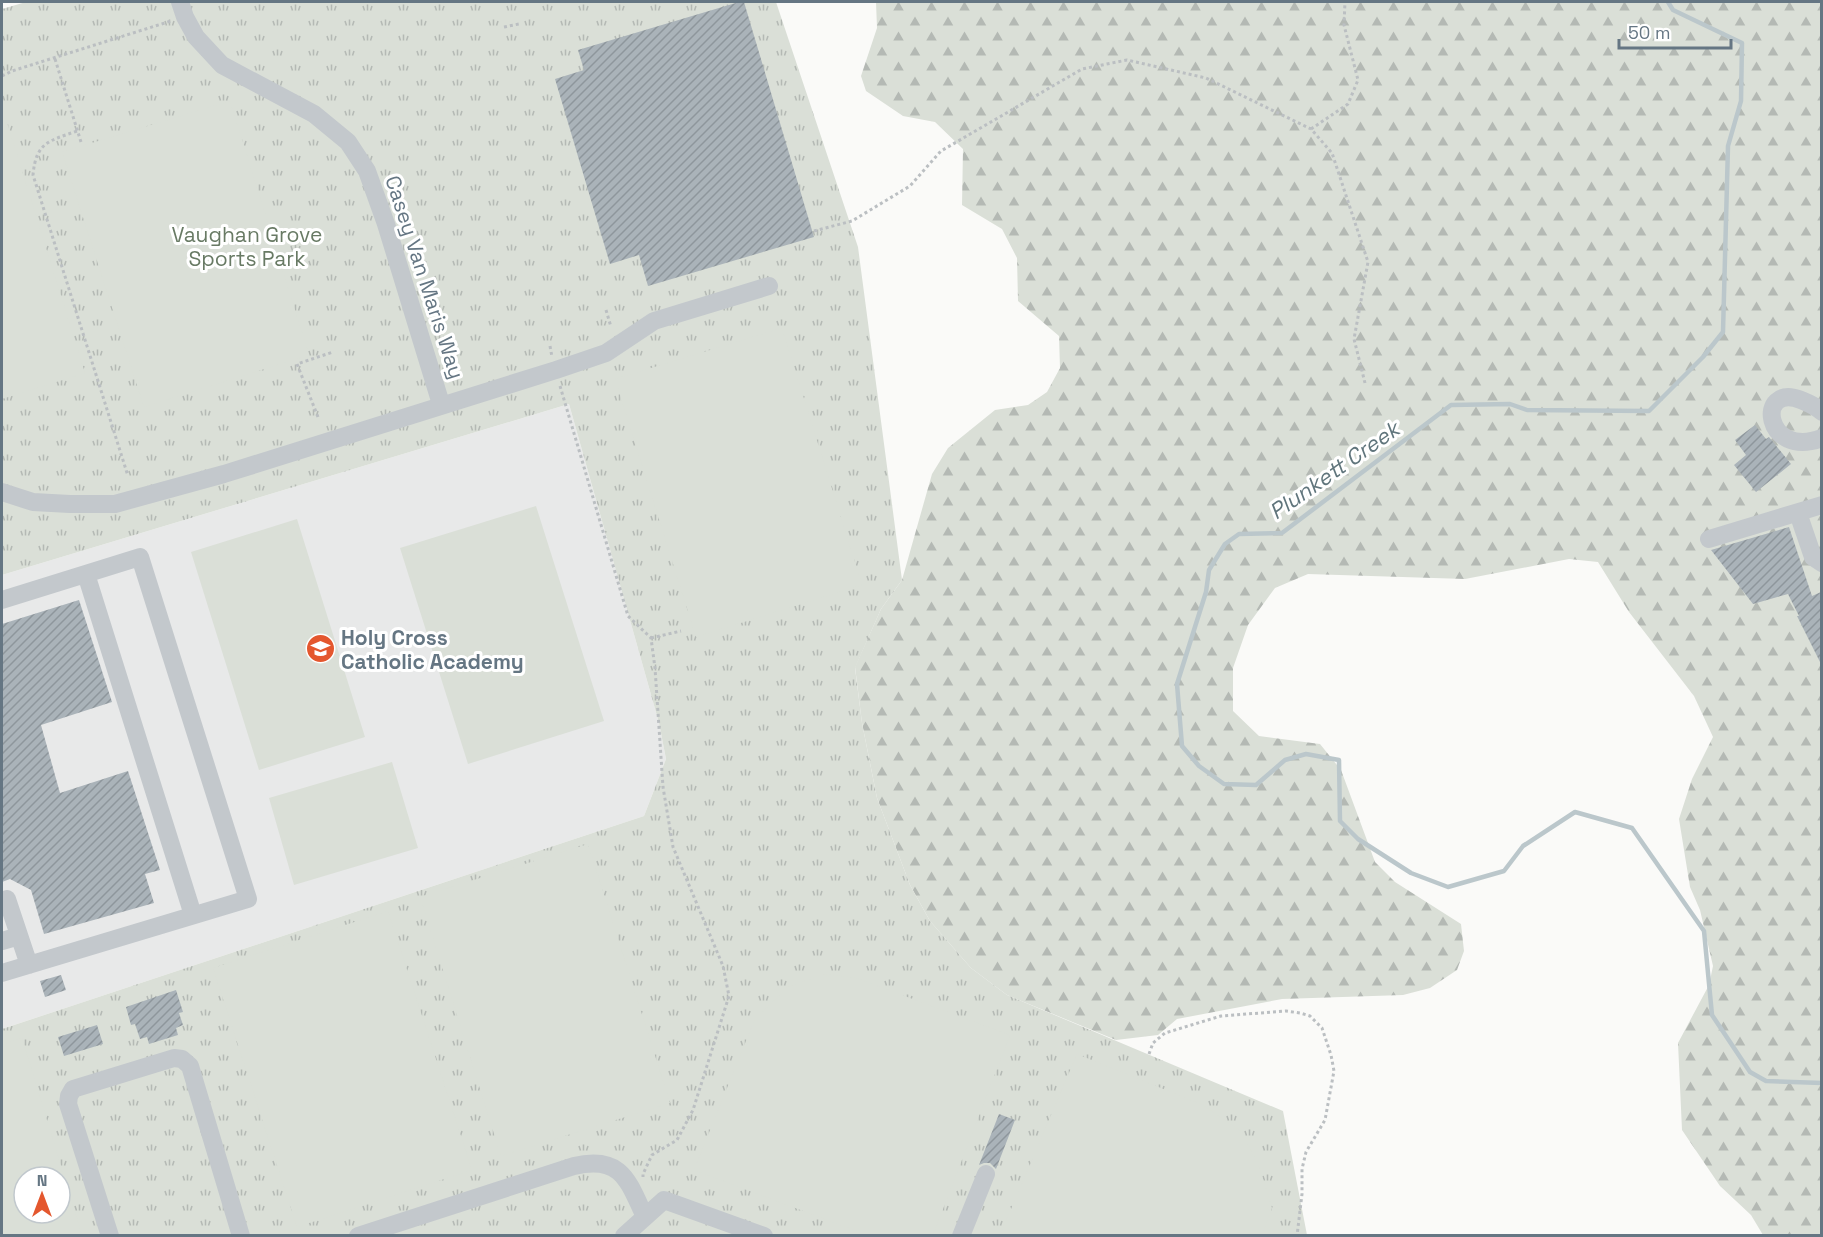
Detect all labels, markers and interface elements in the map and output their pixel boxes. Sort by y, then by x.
scale bar [1619,12,1732,50]
text: 50 m [1628,21,1670,44]
street label: Casey Van Maris Way [379,172,471,382]
park label: Vaughan Grove Sports Park [172,221,322,272]
water label: Plunkett Creek [1263,414,1406,525]
place label: Holy Cross Catholic Academy [341,624,524,675]
school or university icon: Holy Cross Catholic Academy [304,633,336,665]
north arrow [12,1165,72,1225]
text: N [37,1170,47,1191]

